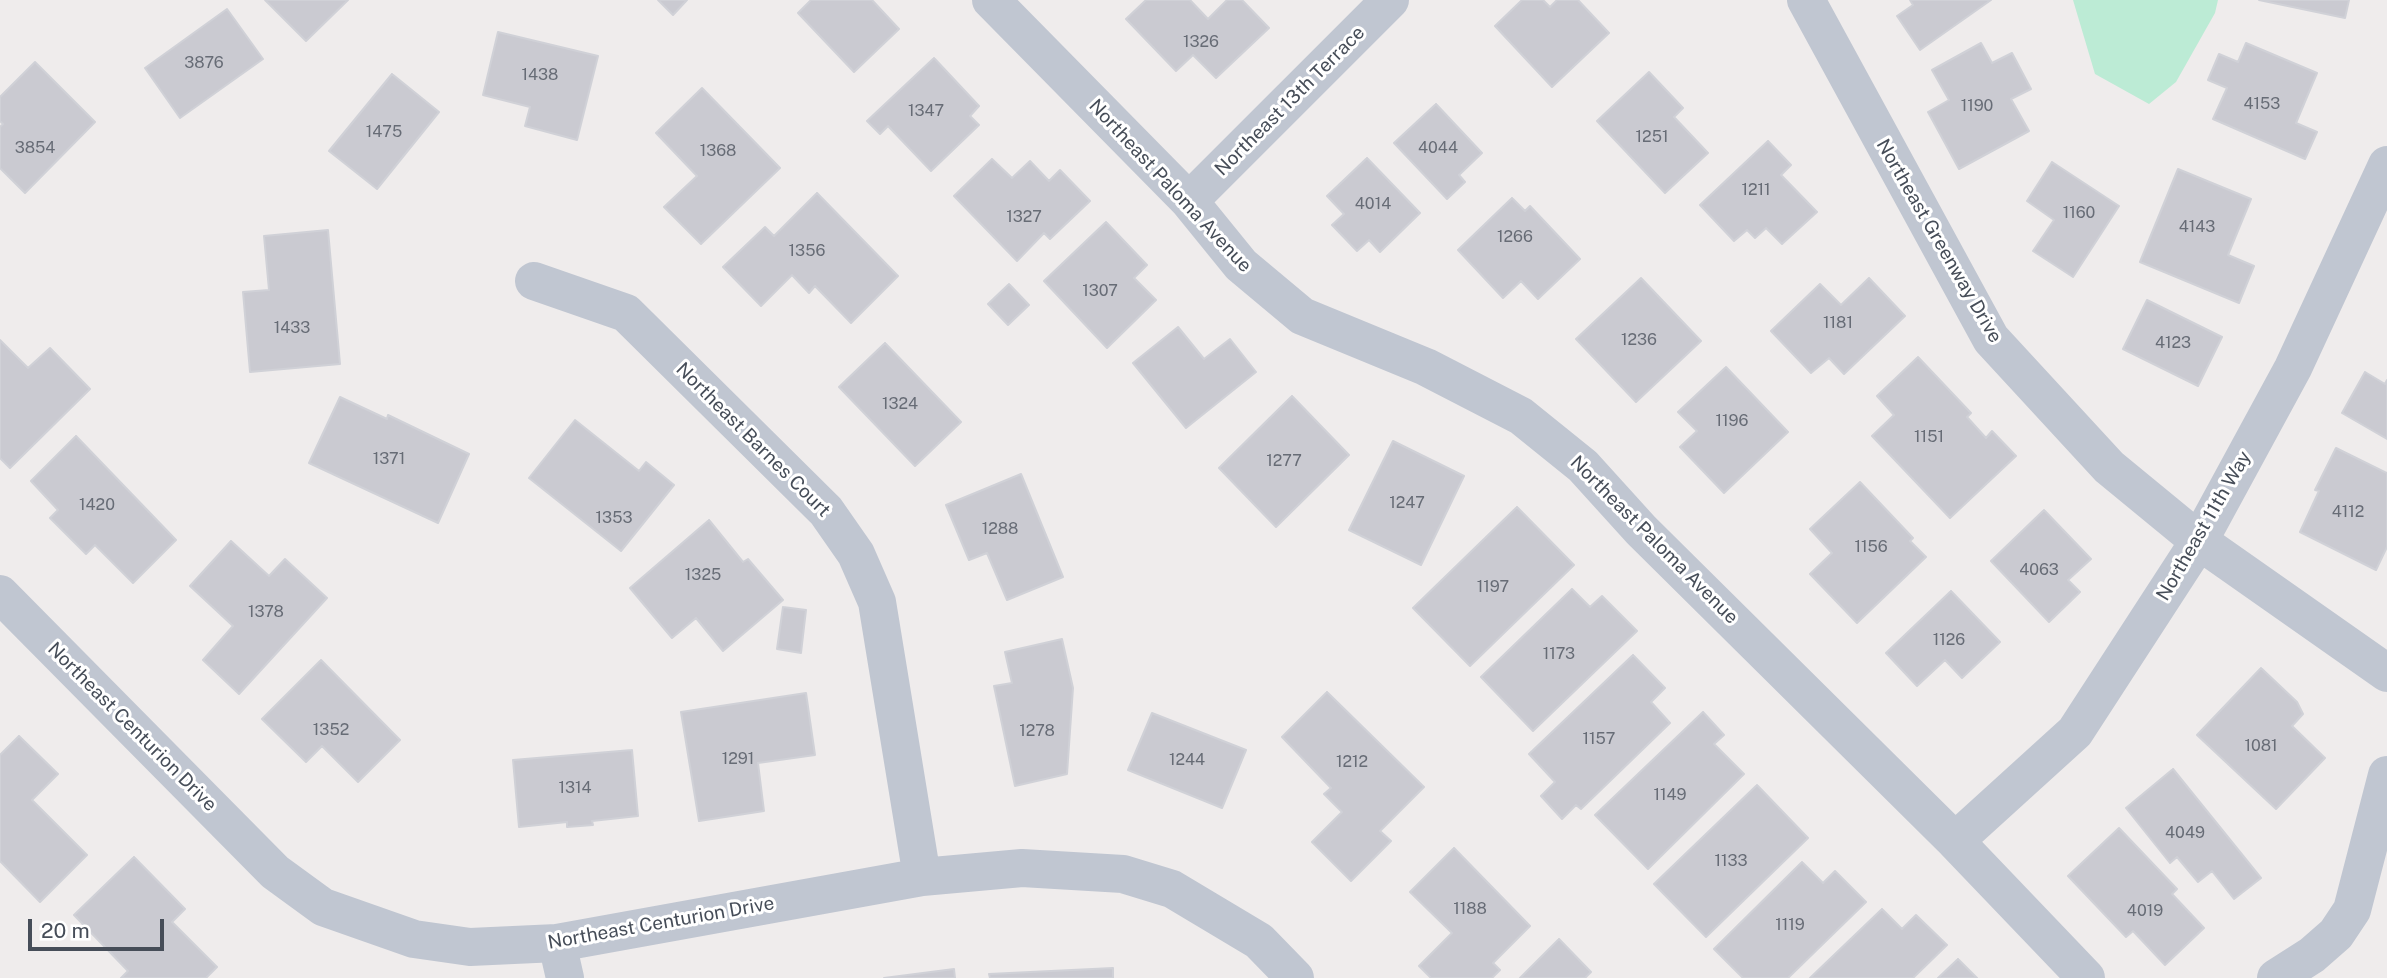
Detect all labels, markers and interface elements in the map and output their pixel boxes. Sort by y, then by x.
street label: Northeast 13th Terrace [1210,21,1370,181]
house number: 1326 [1183,32,1219,52]
house number: 3876 [184,53,224,73]
house number: 1438 [522,65,558,85]
house number: 4153 [2244,94,2280,114]
street label: Northeast Paloma Avenue [1084,95,1256,277]
house number: 1190 [1961,96,1993,116]
house number: 1347 [908,101,944,121]
house number: 1475 [366,122,402,142]
house number: 1251 [1636,127,1668,147]
street label: Northeast Greenway Drive [1871,135,2007,347]
house number: 3854 [15,138,55,158]
house number: 4044 [1418,138,1458,158]
house number: 1368 [700,141,736,161]
house number: 1211 [1741,180,1771,200]
house number: 4014 [1355,194,1391,214]
house number: 1160 [2063,203,2095,223]
house number: 1327 [1006,207,1042,227]
house number: 4143 [2179,217,2215,237]
house number: 1266 [1497,227,1533,247]
house number: 1356 [789,241,825,261]
house number: 1307 [1082,281,1118,301]
house number: 1181 [1823,313,1853,333]
house number: 1433 [274,318,310,338]
house number: 1236 [1621,330,1657,350]
house number: 4123 [2155,333,2191,353]
street label: Northeast Barnes Court [671,358,835,522]
house number: 1324 [882,394,918,414]
house number: 1196 [1716,411,1748,431]
house number: 1151 [1914,427,1944,447]
street label: Northeast 11th Way [2152,447,2256,605]
house number: 1371 [373,449,405,469]
house number: 1277 [1266,451,1302,471]
street label: Northeast Paloma Avenue [1565,451,1743,629]
house number: 1247 [1389,493,1425,513]
house number: 1420 [79,495,115,515]
house number: 4112 [2332,502,2364,522]
house number: 1353 [596,508,632,528]
house number: 1288 [982,519,1018,539]
house number: 1156 [1854,537,1888,557]
house number: 4063 [2019,560,2059,580]
house number: 1325 [685,565,721,585]
house number: 1197 [1477,577,1509,597]
house number: 1378 [248,602,284,622]
house number: 1126 [1933,630,1965,650]
street label: Northeast Centurion Drive [43,638,221,816]
house number: 1173 [1543,644,1575,664]
house number: 1352 [313,720,349,740]
house number: 1278 [1019,721,1055,741]
house number: 1157 [1583,729,1615,749]
house number: 1081 [2244,736,2278,756]
house number: 1291 [722,749,754,769]
house number: 1244 [1169,750,1205,770]
house number: 1212 [1336,752,1368,772]
house number: 1314 [558,778,592,798]
house number: 1149 [1653,785,1687,805]
house number: 4049 [2165,823,2205,843]
house number: 1133 [1714,851,1748,871]
street label: Northeast Centurion Drive [546,892,776,954]
house number: 1188 [1453,899,1487,919]
house number: 4019 [2127,901,2163,921]
scale bar [32,904,168,948]
house number: 1119 [1775,915,1805,935]
text: 20 m [41,918,90,943]

